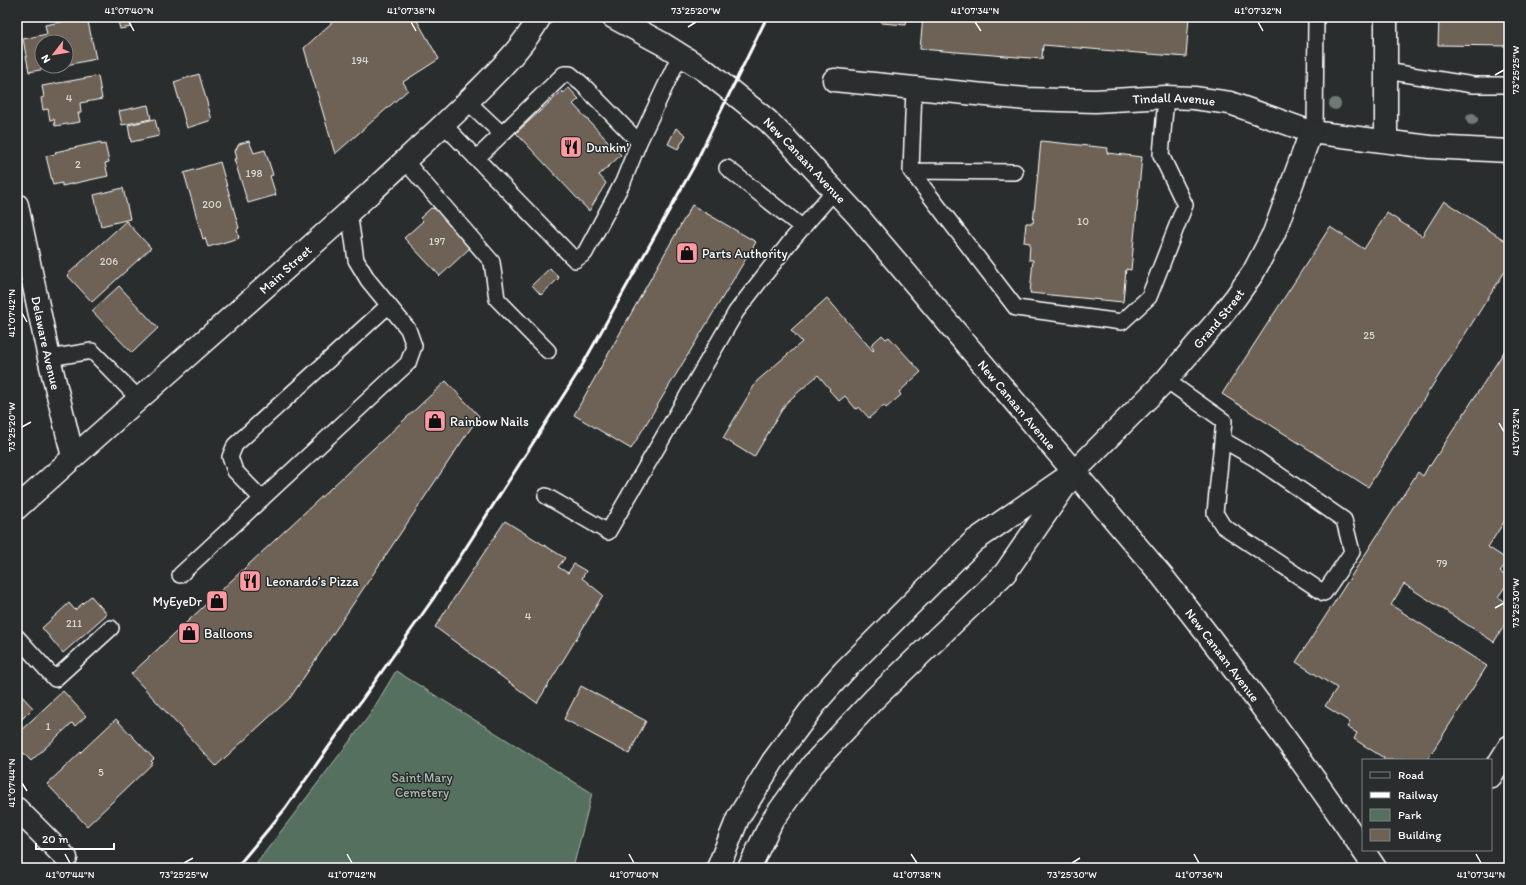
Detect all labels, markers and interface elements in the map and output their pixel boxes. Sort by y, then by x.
text: 41°07'40"N [104,4,154,17]
text: 41°07'38"N [387,4,435,17]
text: 73°25'20"W [671,4,721,17]
text: 41°07'34"N [951,4,999,17]
text: 41°07'32"N [1234,4,1282,17]
north arrow [34,34,74,74]
text: 73°25'25"W [1509,45,1522,94]
text: N [38,52,53,65]
house number: 194 [351,54,369,67]
street label: Tindall Avenue [1132,90,1216,109]
house number: 4 [66,92,73,105]
street label: New Canaan Avenue [760,114,849,206]
restaurant icon: Dunkin' [558,134,584,160]
place label: Dunkin' [586,140,629,155]
house number: 2 [75,158,81,171]
house number: 198 [246,167,262,180]
house number: 200 [202,198,222,211]
house number: 10 [1077,215,1089,228]
house number: 197 [429,235,446,248]
shop icon: Parts Authority [674,240,700,266]
street label: Main Street [256,242,315,297]
place label: Parts Authority [702,246,788,261]
house number: 206 [100,255,118,268]
street label: Grand Street [1190,286,1247,351]
text: 41°07'42"N [5,289,18,337]
street label: Delaware Avenue [28,295,63,391]
house number: 25 [1363,329,1375,342]
street label: New Canaan Avenue [975,357,1059,453]
text: 73°25'20"W [5,402,18,452]
shop icon: Rainbow Nails [422,408,448,434]
text: 41°07'32"N [1509,408,1522,456]
place label: Rainbow Nails [450,414,529,429]
house number: 79 [1436,557,1448,570]
restaurant icon: Leonardo’s Pizza [237,568,263,594]
place label: Leonardo’s Pizza [266,574,359,589]
text: 73°25'30"W [1509,578,1522,628]
shop icon: MyEyeDr [204,588,230,614]
place label: MyEyeDr [153,594,203,609]
street label: New Canaan Avenue [1182,606,1263,705]
house number: 4 [525,610,532,623]
house number: 211 [66,617,82,630]
shop icon: Balloons [176,620,202,646]
place label: Balloons [204,626,253,641]
house number: 1 [45,720,51,733]
text: 41°07'44"N [5,758,18,808]
legend [1362,759,1492,851]
house number: 5 [98,766,104,779]
text: Road [1398,768,1424,782]
park label: Saint Mary Cemetery [391,770,453,800]
text: Railway [1398,788,1438,802]
text: Park [1398,808,1422,822]
scale bar [36,825,114,851]
text: Building [1398,828,1442,842]
text: 20 m [42,832,69,846]
text: 41°07'44"N [46,868,95,881]
text: 73°25'25"W [160,868,209,881]
text: 41°07'42"N [328,868,376,881]
text: 41°07'40"N [609,868,659,881]
text: 41°07'38"N [893,868,941,881]
text: 73°25'30"W [1047,868,1097,881]
text: 41°07'36"N [1175,868,1223,881]
text: 41°07'34"N [1457,868,1505,881]

